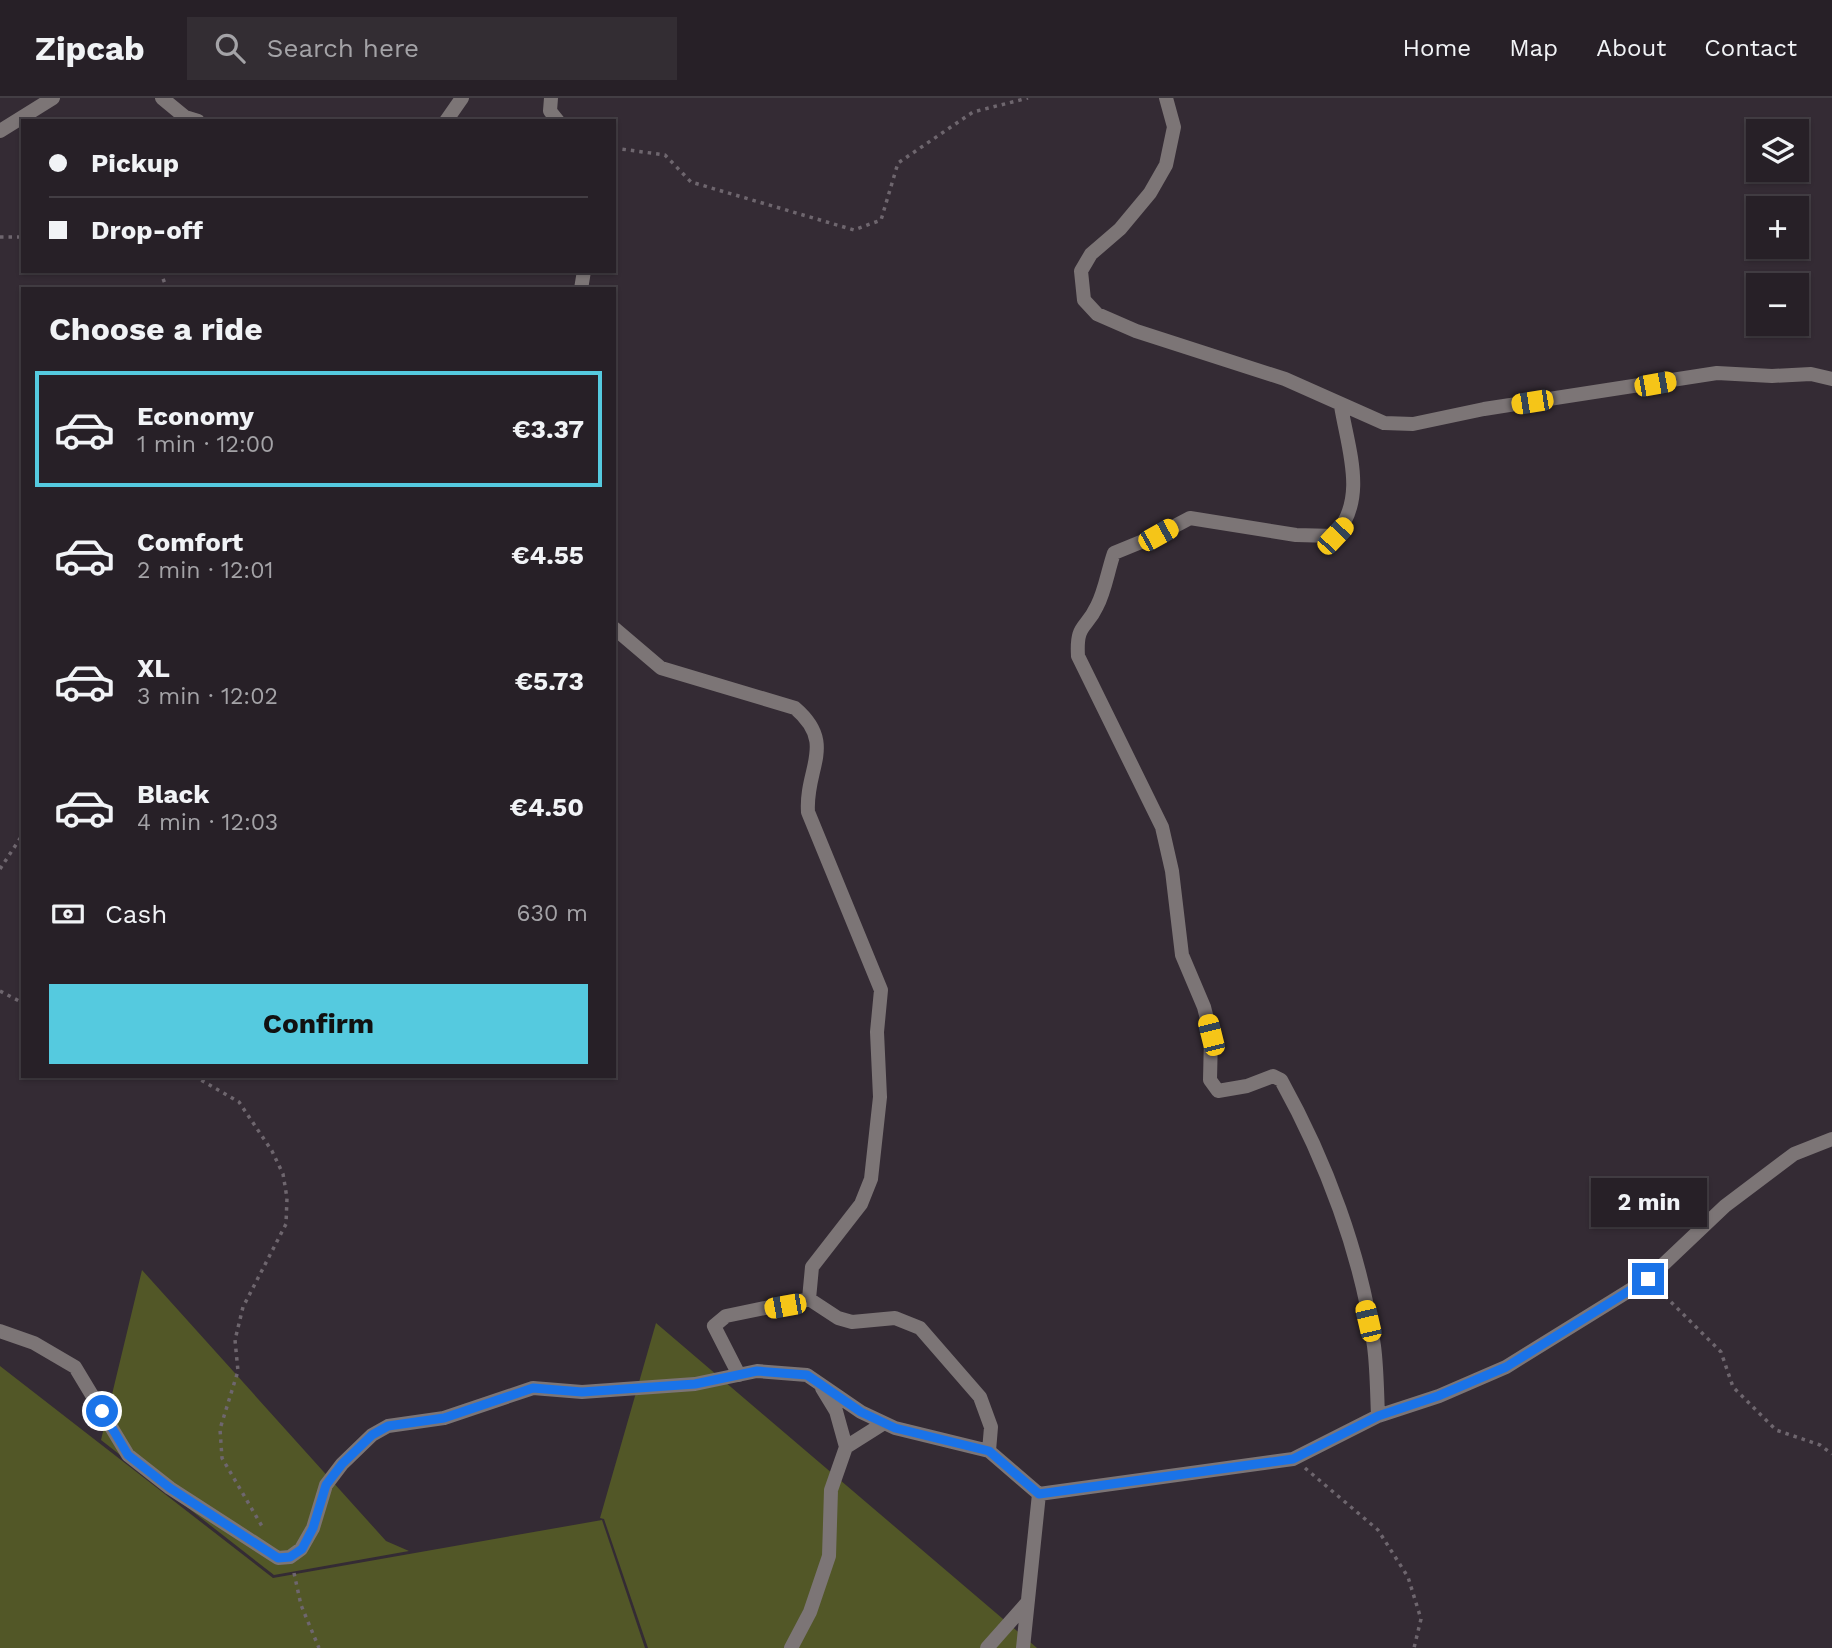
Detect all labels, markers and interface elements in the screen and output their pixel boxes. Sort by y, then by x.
search box [187,17,677,80]
text: Zipcab [35,29,145,68]
icon: search [211,29,249,67]
text: Search here [267,33,419,63]
text: Home [1403,34,1471,62]
text: Map [1509,34,1558,62]
text: About [1596,34,1666,62]
text: Contact [1704,34,1797,62]
map controls [1746,119,1809,336]
button: layers [1746,119,1809,182]
text: Pickup [91,148,179,178]
button: + [1746,196,1809,259]
text: Drop-off [91,215,203,245]
button: − [1746,273,1809,336]
text: Choose a ride [49,310,263,348]
car [1633,370,1678,398]
car [1510,388,1555,416]
icon: car [53,398,116,461]
text: Economy [137,401,254,431]
text: €3.37 [512,414,584,444]
text: 1 min · 12:00 [137,431,274,458]
car [1313,513,1358,559]
car [1135,516,1182,554]
icon: car [53,524,116,587]
text: Comfort [137,527,243,557]
text: €4.55 [511,540,584,570]
text: 2 min · 12:01 [137,557,273,584]
icon: car [53,650,116,713]
text: XL [137,653,170,683]
text: €5.73 [515,666,584,696]
text: 3 min · 12:02 [137,683,278,710]
icon: car [53,776,116,839]
text: Black [137,779,209,809]
text: €4.50 [510,792,584,822]
text: 4 min · 12:03 [137,809,278,836]
icon: cash [49,895,87,933]
text: Cash [105,899,167,929]
text: 630 m [517,900,588,927]
button: Confirm [49,984,588,1064]
car [1196,1012,1227,1058]
callout: 2 min [1590,1178,1706,1226]
text: 2 min [1618,1189,1680,1216]
route end [1632,1263,1664,1295]
car [763,1292,808,1320]
car [1354,1298,1383,1344]
route start [86,1395,118,1427]

